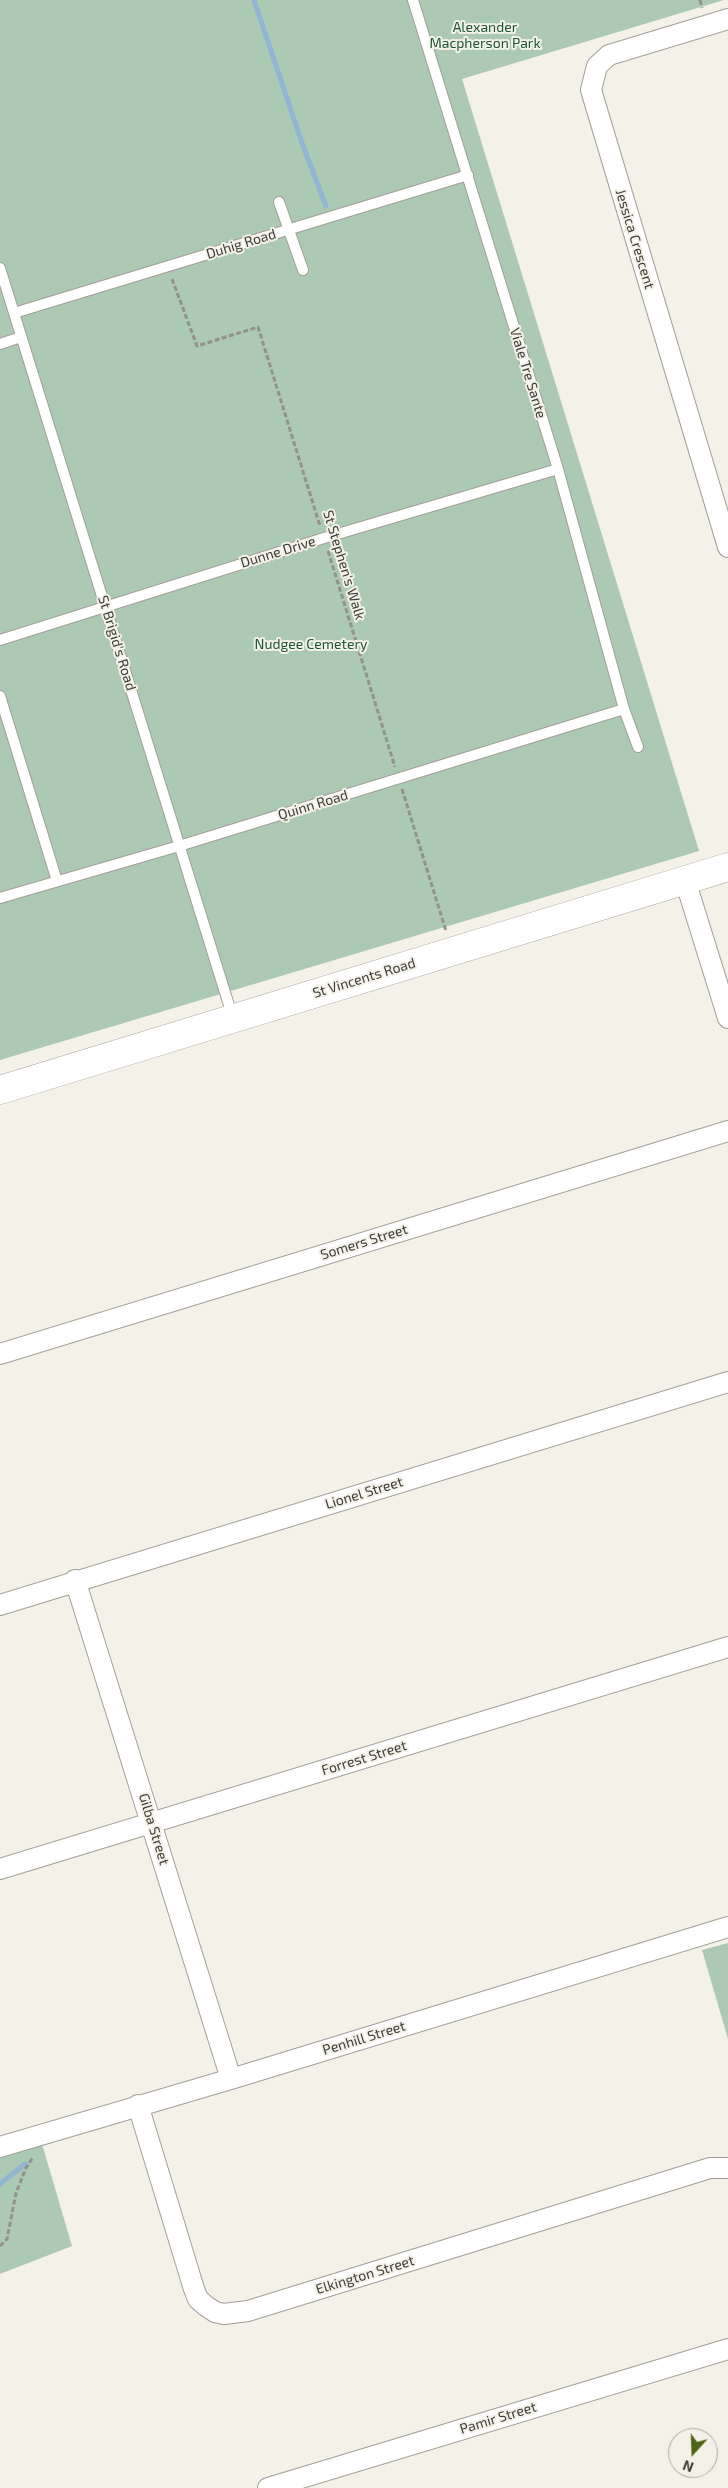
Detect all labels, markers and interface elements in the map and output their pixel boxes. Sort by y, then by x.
park label: Alexander Macpherson Park [429,19,541,52]
street label: Jessica Crescent [612,187,658,291]
street label: Duhig Road [204,225,278,263]
street label: Viale Tre Sante [506,326,550,420]
street label: St Stephen's Walk [319,508,369,622]
street label: Dunne Drive [239,533,317,571]
street label: St Brigid's Road [95,593,139,693]
park label: Nudgee Cemetery [255,636,367,652]
street label: Quinn Road [276,786,350,824]
street label: St Vincents Road [311,954,417,1002]
street label: Somers Street [318,1221,410,1263]
street label: Lionel Street [323,1473,405,1513]
street label: Forrest Street [319,1737,409,1779]
street label: Gilba Street [135,1791,173,1867]
street label: Penhill Street [321,2017,407,2059]
street label: Elkington Street [314,2252,416,2298]
street label: Pamir Street [458,2398,538,2438]
north arrow [668,2428,718,2478]
text: N [680,2457,696,2476]

